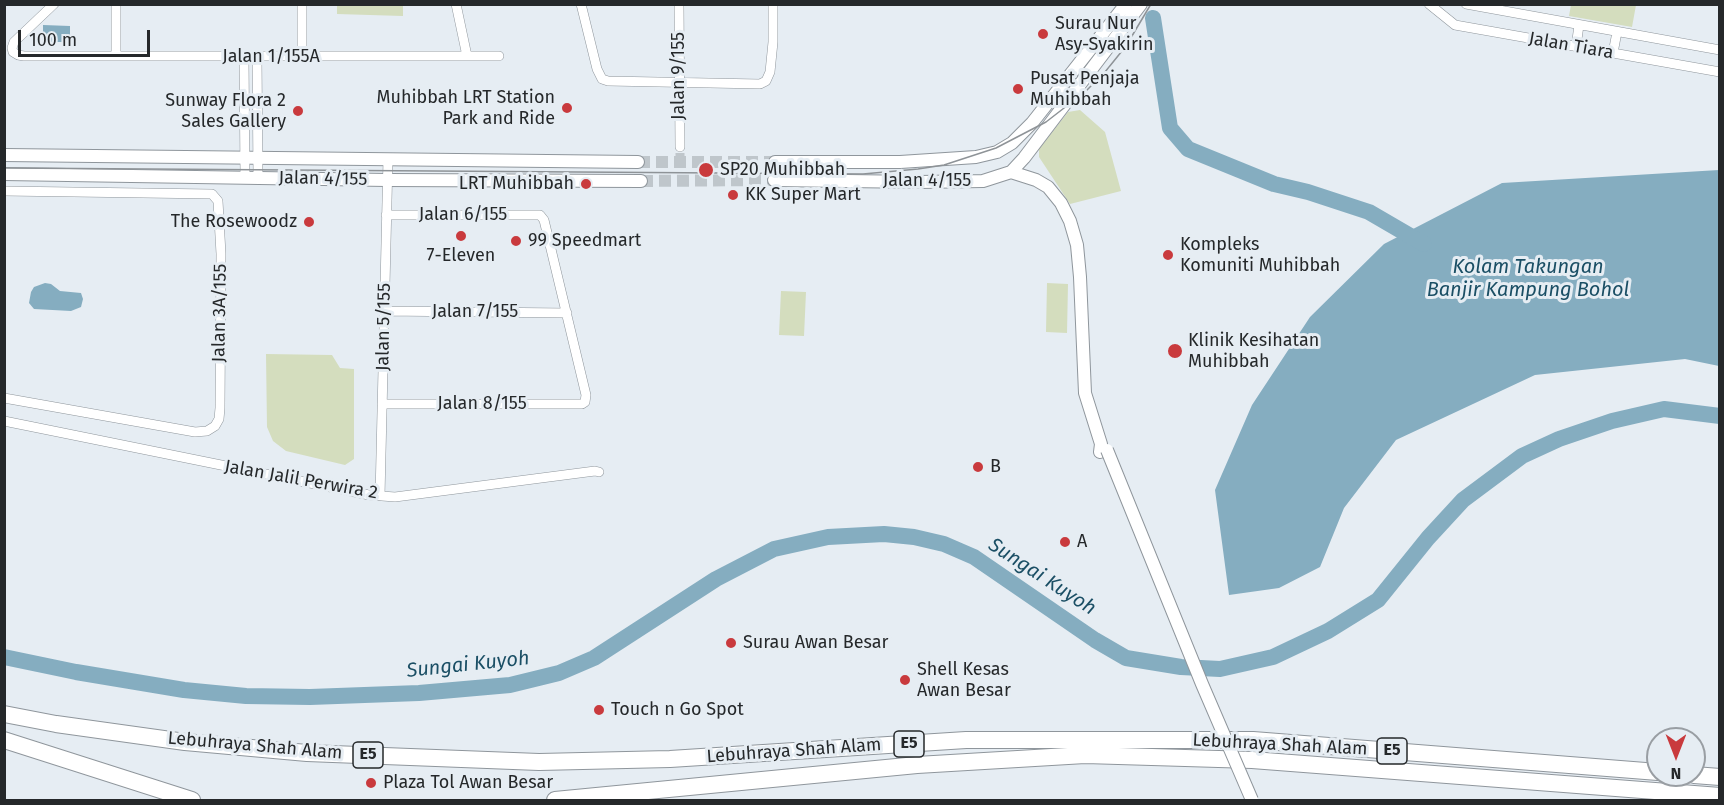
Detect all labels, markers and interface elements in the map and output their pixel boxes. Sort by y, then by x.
place label: Surau Nur Asy-Syakirin [1055,13,1153,56]
scale bar [21,18,153,56]
marker: Surau Nur Asy-Syakirin [1036,27,1050,41]
street label: Jalan Tiara [1527,28,1615,64]
text: 100 m [29,29,77,51]
street label: Jalan 9/155 [668,32,690,120]
street label: Jalan 1/155A [222,46,320,68]
place label: Pusat Penjaja Muhibbah [1030,68,1139,110]
marker: Pusat Penjaja Muhibbah [1011,82,1025,96]
place label: Muhibbah LRT Station Park and Ride [376,87,555,130]
place label: Sunway Flora 2 Sales Gallery [165,90,286,132]
marker: Muhibbah LRT Station Park and Ride [560,101,574,115]
marker: Sunway Flora 2 Sales Gallery [291,104,305,118]
place label: SP20 Muhibbah [720,159,845,181]
marker: SP20 Muhibbah [697,161,715,179]
street label: Jalan 4/155 [279,167,367,191]
street label: Jalan 4/155 [883,170,971,192]
place label: LRT Muhibbah [459,173,574,195]
marker: LRT Muhibbah [579,177,593,191]
place label: KK Super Mart [745,184,861,206]
marker: KK Super Mart [726,188,740,202]
street label: Jalan 6/155 [419,204,507,226]
place label: The Rosewoodz [171,211,297,233]
marker: The Rosewoodz [302,215,316,229]
marker: 7-Eleven [454,229,468,243]
place label: 99 Speedmart [528,230,641,252]
marker: 99 Speedmart [509,234,523,248]
place label: Kompleks Komuniti Muhibbah [1180,234,1340,276]
place label: 7-Eleven [427,245,495,267]
marker: Kompleks Komuniti Muhibbah [1161,248,1175,262]
water label: Kolam Takungan Banjir Kampung Bohol [1427,255,1629,302]
street label: Jalan 3A/155 [208,263,232,363]
street label: Jalan 5/155 [372,283,396,371]
street label: Jalan 7/155 [432,301,518,323]
place label: Klinik Kesihatan Muhibbah [1188,330,1319,372]
marker: Klinik Kesihatan Muhibbah [1166,342,1184,360]
street label: Jalan 8/155 [437,393,527,415]
street label: Jalan Jalil Perwira 2 [223,456,379,504]
place label: B [990,456,1001,478]
marker: B [971,460,985,474]
place label: A [1077,531,1087,553]
water label: Sungai Kuyoh [984,533,1100,621]
marker: A [1058,535,1072,549]
place label: Surau Awan Besar [743,632,888,654]
marker: Surau Awan Besar [724,636,738,650]
water label: Sungai Kuyoh [405,647,531,683]
place label: Shell Kesas Awan Besar [917,659,1011,702]
marker: Shell Kesas Awan Besar [898,673,912,687]
place label: Touch n Go Spot [611,699,744,721]
marker: Touch n Go Spot [592,703,606,717]
north arrow [1646,727,1706,787]
street label: Lebuhraya Shah Alam [167,728,343,764]
street label: Lebuhraya Shah Alam [1192,730,1368,760]
road number: E5 [894,731,924,757]
street label: Lebuhraya Shah Alam [706,734,882,768]
road number: E5 [1377,738,1407,764]
road number: E5 [353,742,383,768]
text: N [1671,764,1681,783]
place label: Plaza Tol Awan Besar [383,772,553,794]
marker: Plaza Tol Awan Besar [364,776,378,790]

